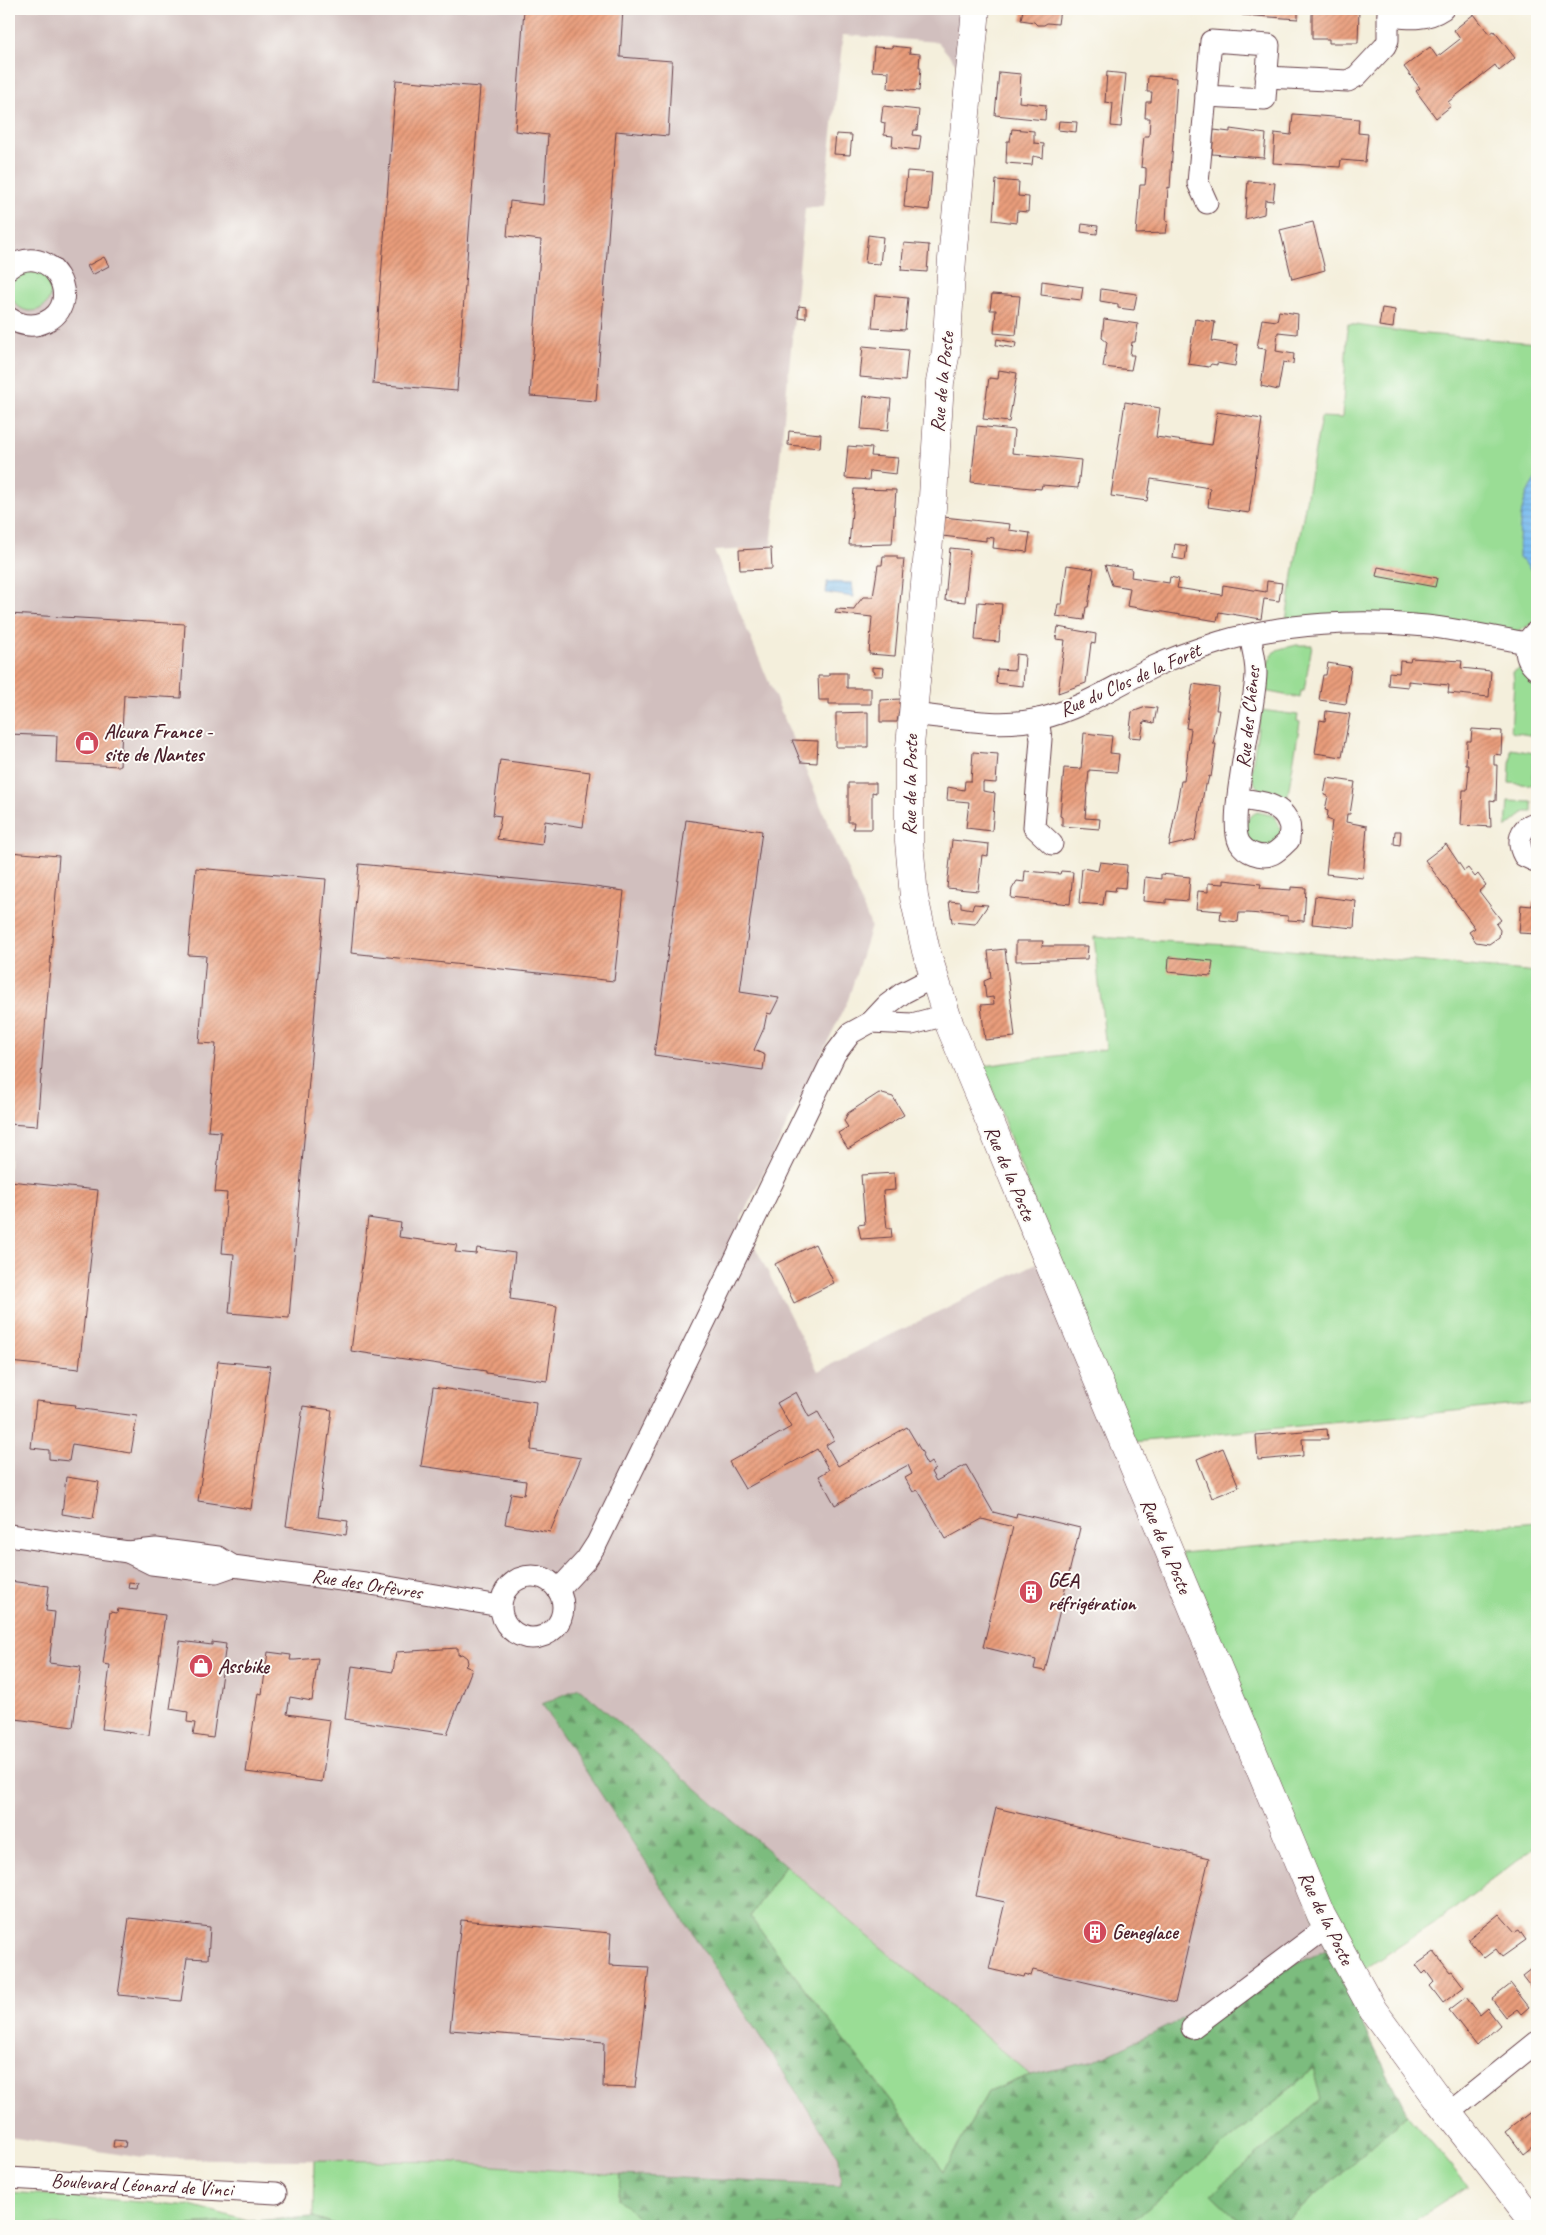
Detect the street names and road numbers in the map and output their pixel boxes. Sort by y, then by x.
street label: Rue de la Poste [924,329,960,433]
street label: Rue du Clos de la Forêt [1055,637,1207,722]
street label: Rue des Chênes [1230,663,1266,769]
street label: Rue de la Poste [897,733,923,836]
street label: Rue de la Poste [979,1122,1042,1226]
street label: Rue de la Poste [1135,1495,1198,1599]
street label: Rue des Orfèvres [310,1563,426,1605]
street label: Rue de la Poste [1293,1867,1360,1970]
street label: Boulevard Léonard de Vinci [50,2168,236,2202]

